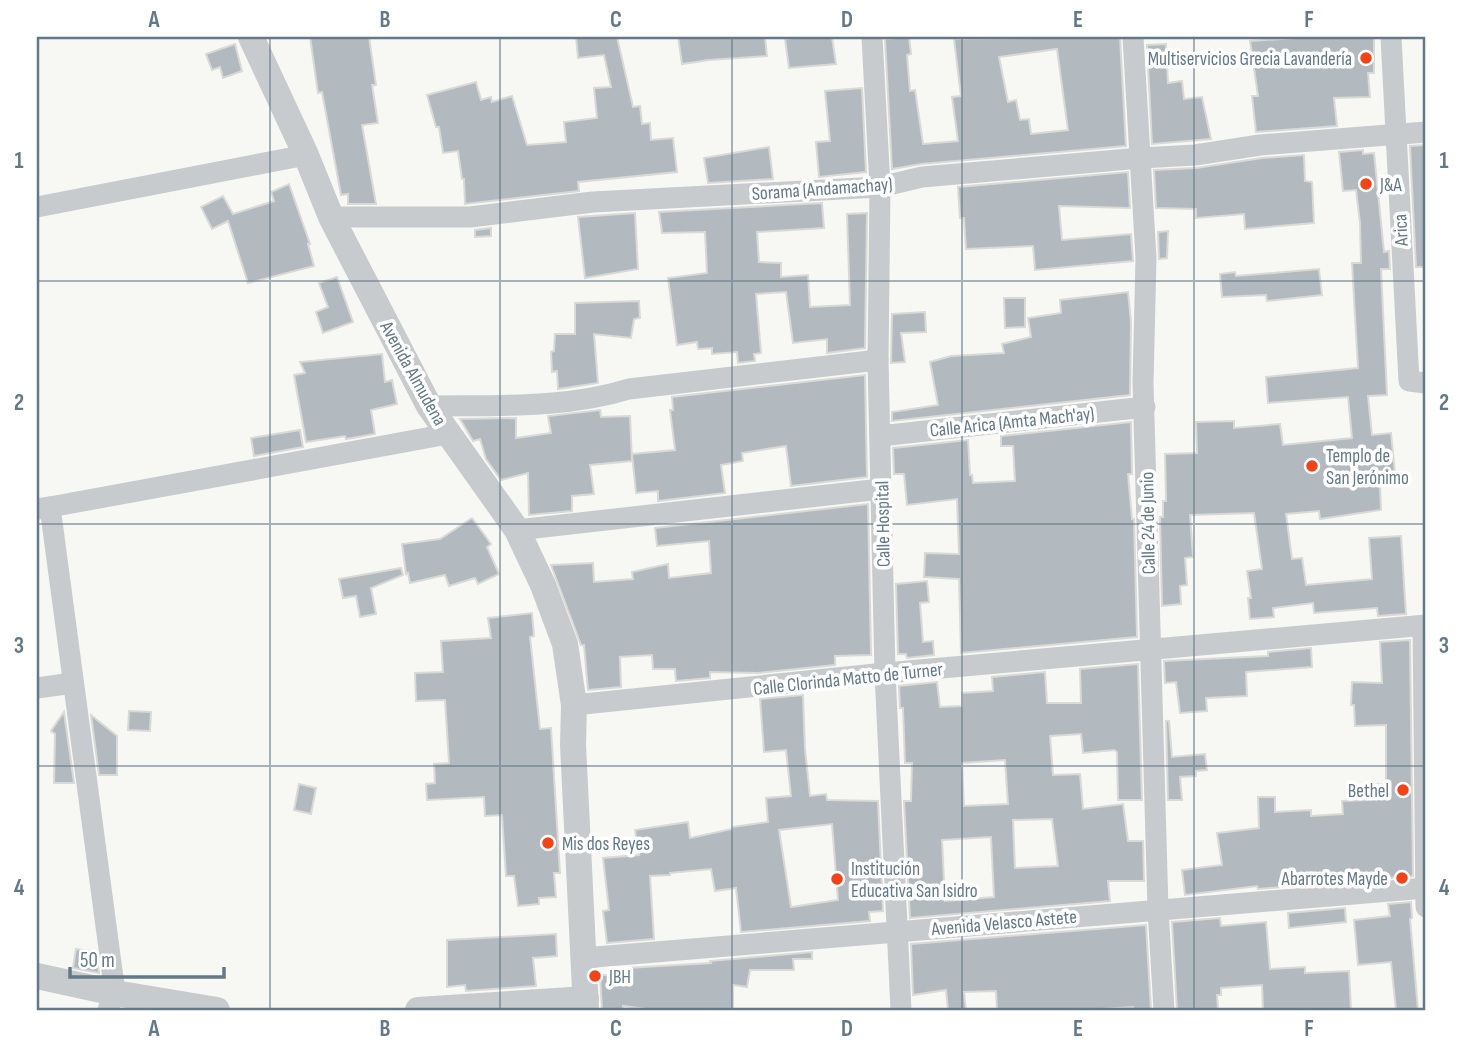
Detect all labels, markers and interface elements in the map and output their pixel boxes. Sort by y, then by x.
text: A [148,6,161,34]
text: B [380,6,391,34]
text: C [610,6,622,34]
text: D [841,6,853,34]
text: E [1073,6,1083,34]
text: F [1304,6,1314,34]
place label: Multiservicios Grecia Lavandería [1148,48,1352,71]
marker: Multiservicios Grecia Lavandería [1358,50,1374,66]
text: 1 [14,147,24,175]
text: 1 [1439,147,1449,175]
street label: Sorama (Andamachay) [751,173,893,206]
place label: J&A [1379,174,1403,197]
marker: J&A [1358,176,1374,192]
street label: Arica [1389,213,1414,248]
street label: Avenida Almudena [374,317,451,430]
text: 2 [14,389,24,417]
text: 2 [1439,389,1449,417]
street label: Calle Arica (Amta Mach'ay) [929,402,1096,443]
place label: Templo de San Jerónimo [1326,445,1409,490]
marker: Templo de San Jerónimo [1304,458,1320,474]
street label: Calle 24 de Junio [1136,471,1161,574]
street label: Calle Hospital [871,481,896,567]
text: 3 [14,632,24,660]
text: 3 [1439,632,1449,660]
street label: Calle Clorinda Matto de Turner [752,658,945,701]
place label: Bethel [1348,780,1389,803]
marker: Bethel [1395,782,1411,798]
place label: Mis dos Reyes [562,833,650,856]
marker: Mis dos Reyes [540,835,556,851]
place label: Institución Educativa San Isidro [851,858,978,903]
place label: Abarrotes Mayde [1281,868,1388,891]
marker: Abarrotes Mayde [1394,870,1410,886]
marker: Institución Educativa San Isidro [829,871,845,887]
text: 4 [14,874,25,902]
text: 4 [1439,874,1450,902]
street label: Avenida Velasco Astete [929,906,1078,941]
scale bar [70,935,224,979]
text: 50 m [80,948,115,973]
place label: JBH [608,966,631,989]
marker: JBH [587,968,603,984]
text: A [148,1015,161,1043]
text: B [380,1015,391,1043]
text: C [610,1015,622,1043]
text: D [841,1015,853,1043]
text: E [1073,1015,1083,1043]
text: F [1304,1015,1314,1043]

